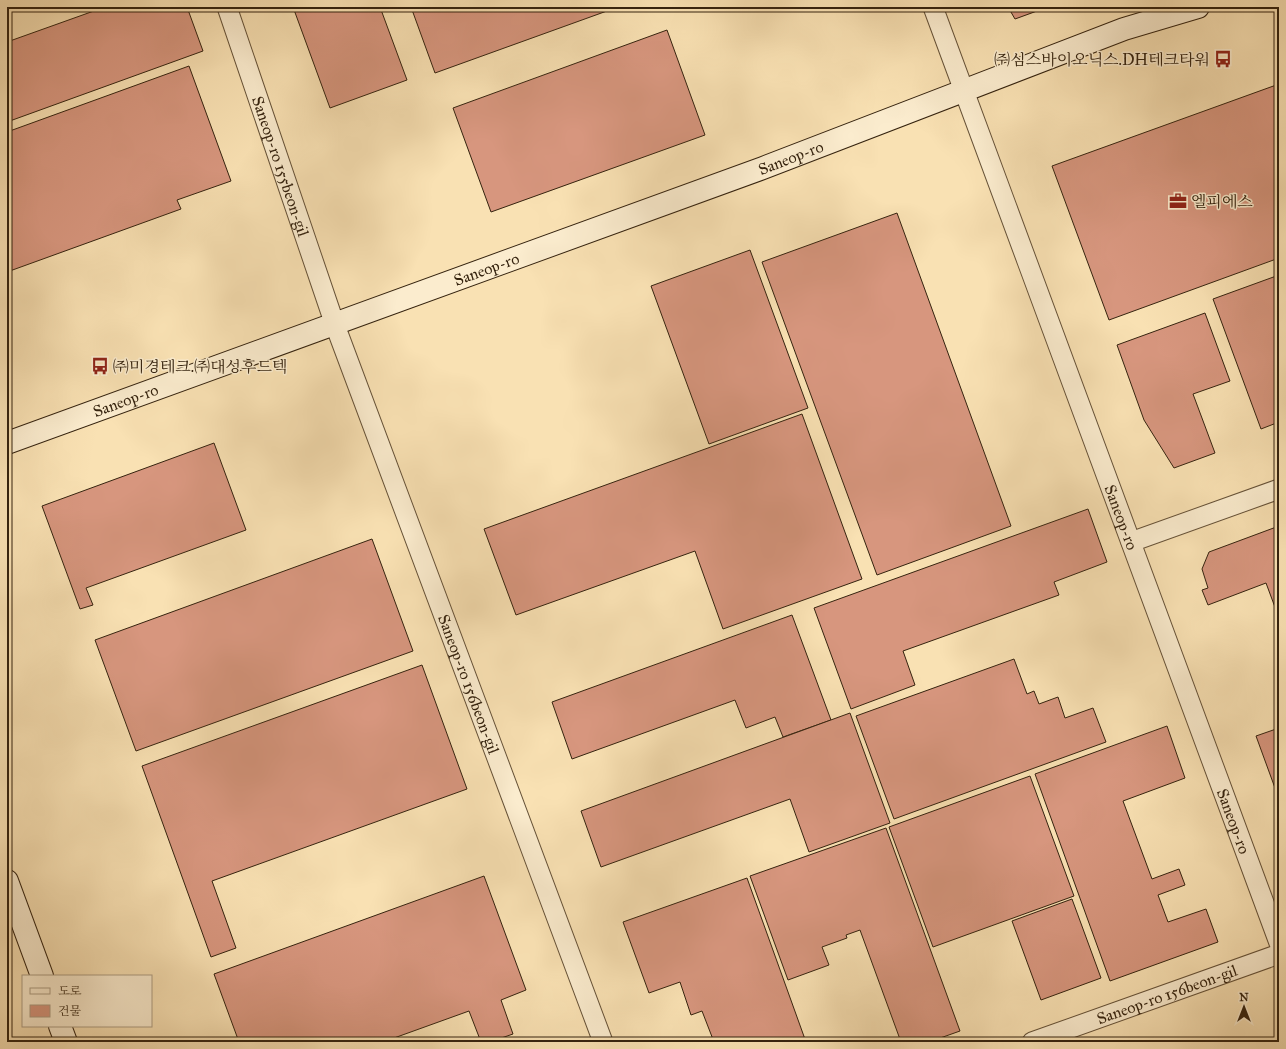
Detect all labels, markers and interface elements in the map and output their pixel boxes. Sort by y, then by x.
bus stop icon: ㈜심스바이오닉스.DH테크타워 [1213,49,1233,69]
place label: ㈜심스바이오닉스.DH테크타워 [994,50,1210,69]
street label: Saneop-ro 155beon-gil [248,94,314,239]
street label: Saneop-ro [755,136,826,179]
office icon: 엘피에스 [1168,191,1188,211]
place label: 엘피에스 [1191,192,1253,211]
street label: Saneop-ro [451,248,522,289]
bus stop icon: ㈜미경테크.㈜대성후드텍 [90,356,110,376]
place label: ㈜미경테크.㈜대성후드텍 [113,357,287,376]
street label: Saneop-ro [90,379,161,421]
street label: Saneop-ro [1101,482,1142,553]
street label: Saneop-ro 156beon-gil [434,611,504,757]
street label: Saneop-ro [1213,786,1255,856]
street label: Saneop-ro 156beon-gil [1094,960,1240,1028]
legend [22,975,152,1027]
text: 도로 [58,984,82,998]
north arrow [1224,987,1264,1027]
text: N [1239,991,1249,1004]
text: 건물 [58,1004,82,1018]

